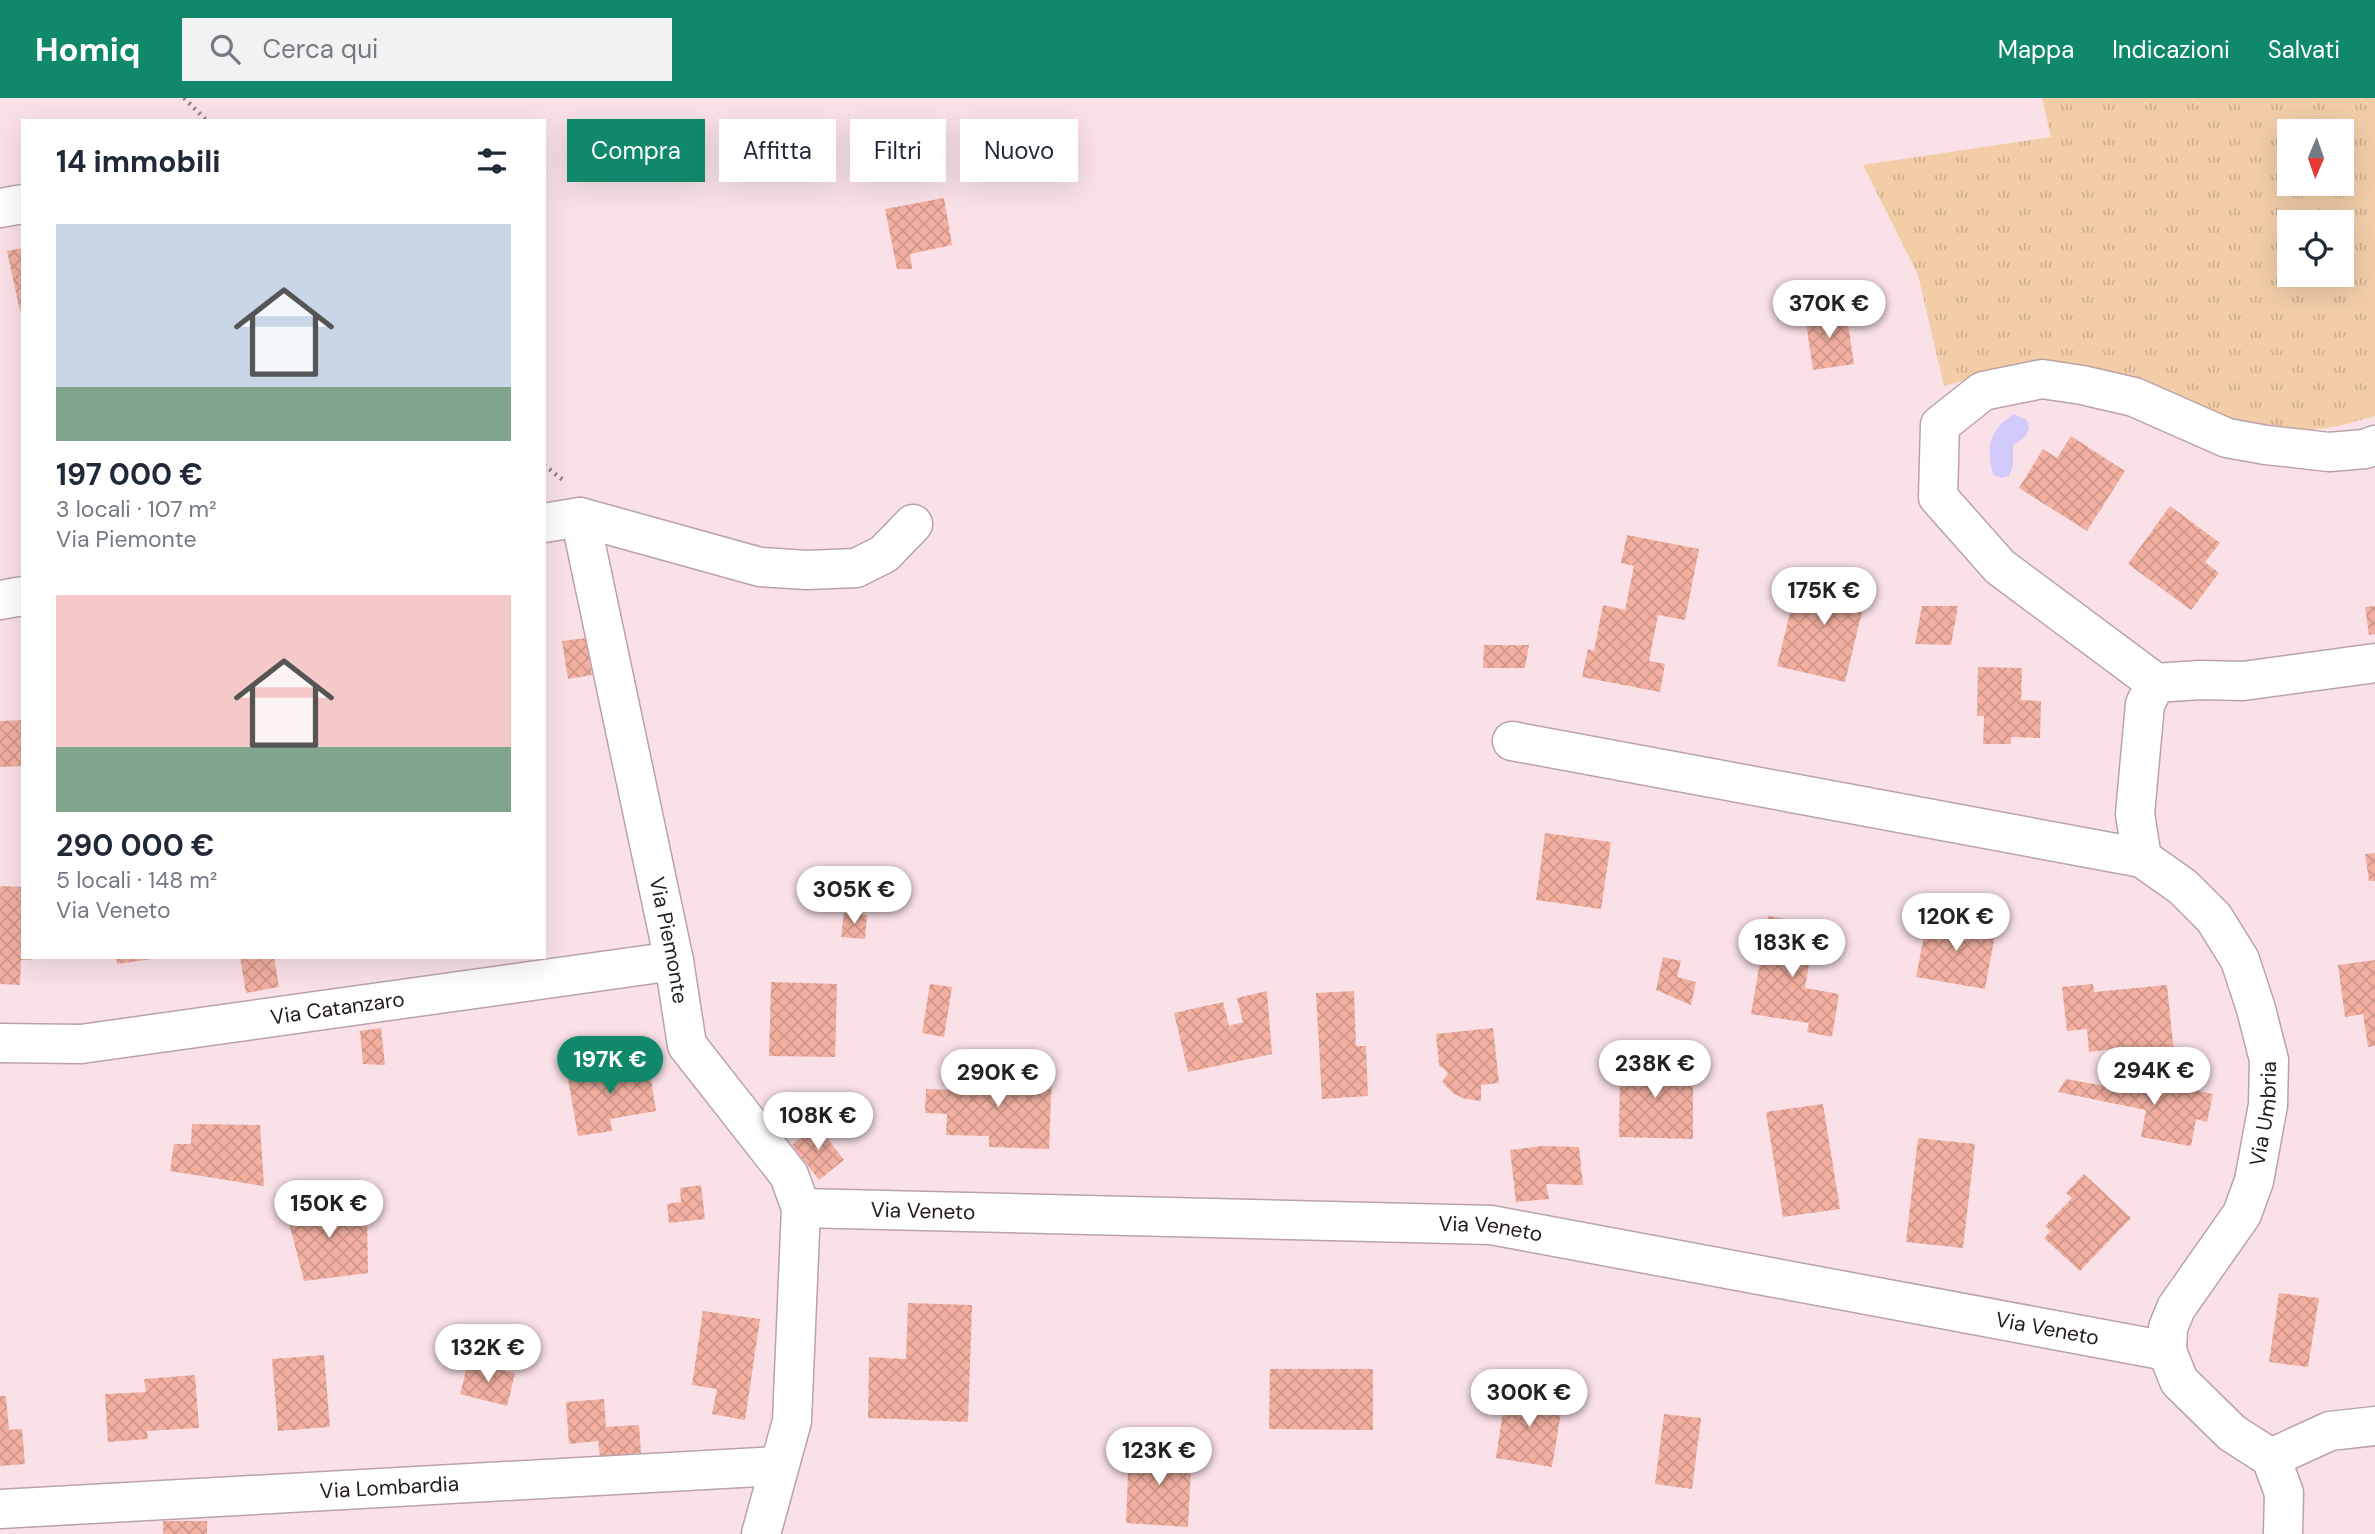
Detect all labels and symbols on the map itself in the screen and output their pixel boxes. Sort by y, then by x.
north arrow [2277,119,2354,196]
pin: 370K € [1772,280,1886,340]
pin: 175K € [1767,568,1881,627]
pin: 305K € [797,866,911,926]
street label: Via Piemonte [643,874,694,1006]
pin: 120K € [1899,894,2013,953]
pin: 183K € [1735,920,1849,979]
street label: Via Catanzaro [269,985,406,1031]
pin: 197K € [553,1037,667,1096]
pin: 238K € [1598,1040,1712,1100]
pin: 294K € [2097,1048,2211,1107]
pin: 290K € [941,1049,1055,1109]
street label: Via Umbria [2243,1061,2283,1169]
pin: 108K € [761,1093,875,1152]
pin: 150K € [272,1180,386,1240]
street label: Via Veneto [870,1196,976,1226]
street label: Via Veneto [1438,1210,1545,1248]
street label: Via Veneto [1993,1305,2101,1352]
pin: 132K € [431,1324,545,1384]
pin: 300K € [1472,1370,1586,1429]
pin: 123K € [1102,1428,1216,1487]
street label: Via Lombardia [319,1470,460,1505]

